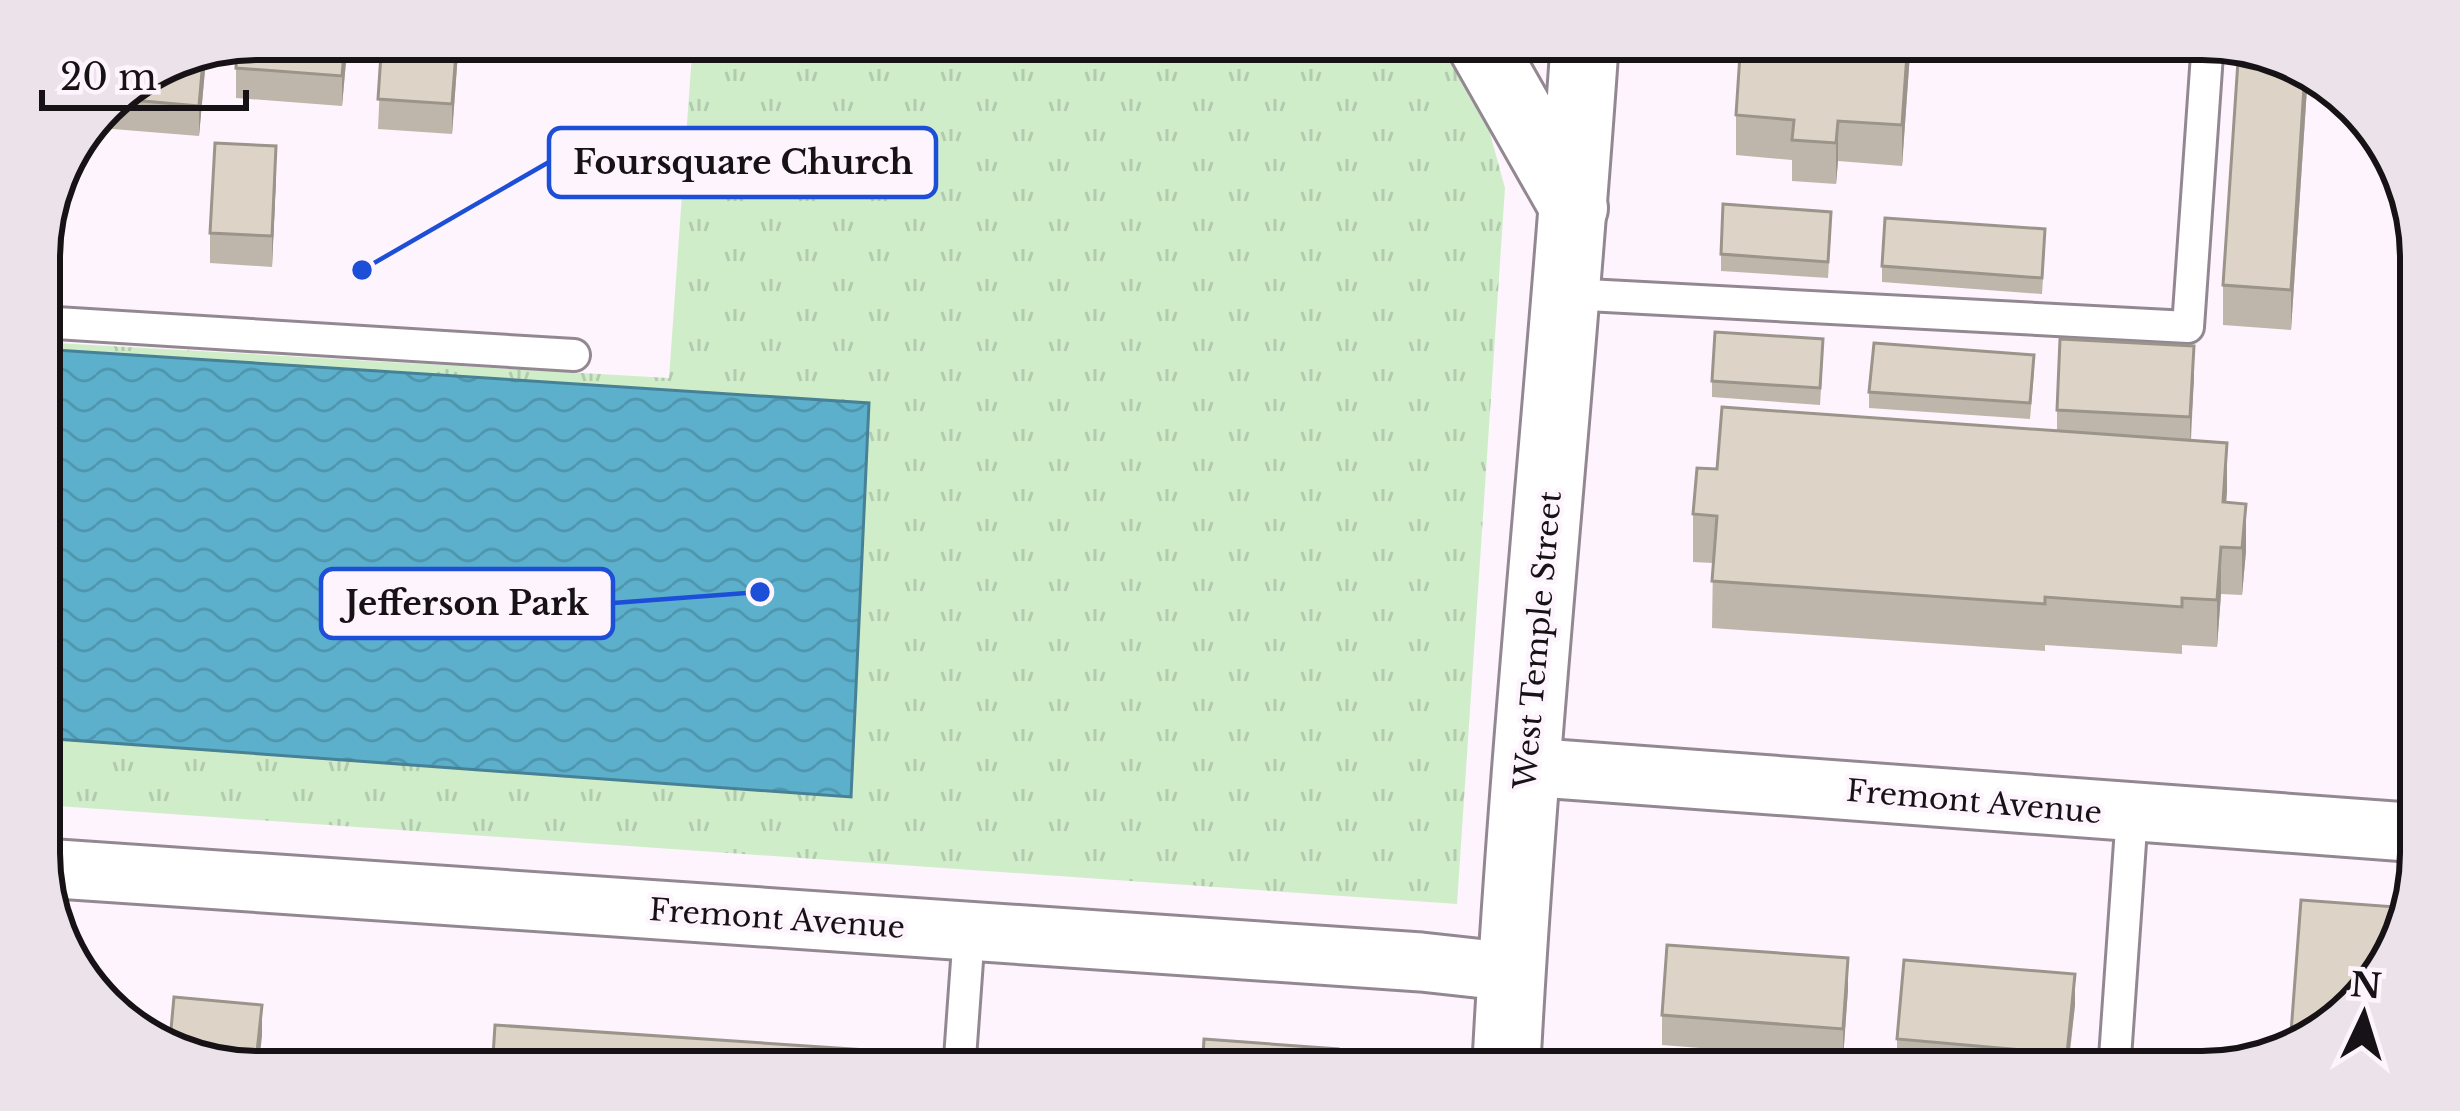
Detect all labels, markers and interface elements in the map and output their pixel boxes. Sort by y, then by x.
scale bar [42,36,246,110]
text: 20 m [60,55,157,100]
callout: Foursquare Church [549,128,936,197]
text: Foursquare Church [573,142,913,183]
street label: West Temple Street [1506,489,1569,792]
callout: Jefferson Park [321,569,613,638]
text: Jefferson Park [339,583,590,624]
street label: Fremont Avenue [1845,772,2103,831]
street label: Fremont Avenue [648,891,906,946]
north arrow [2304,955,2424,1075]
text: N [2349,964,2383,1007]

